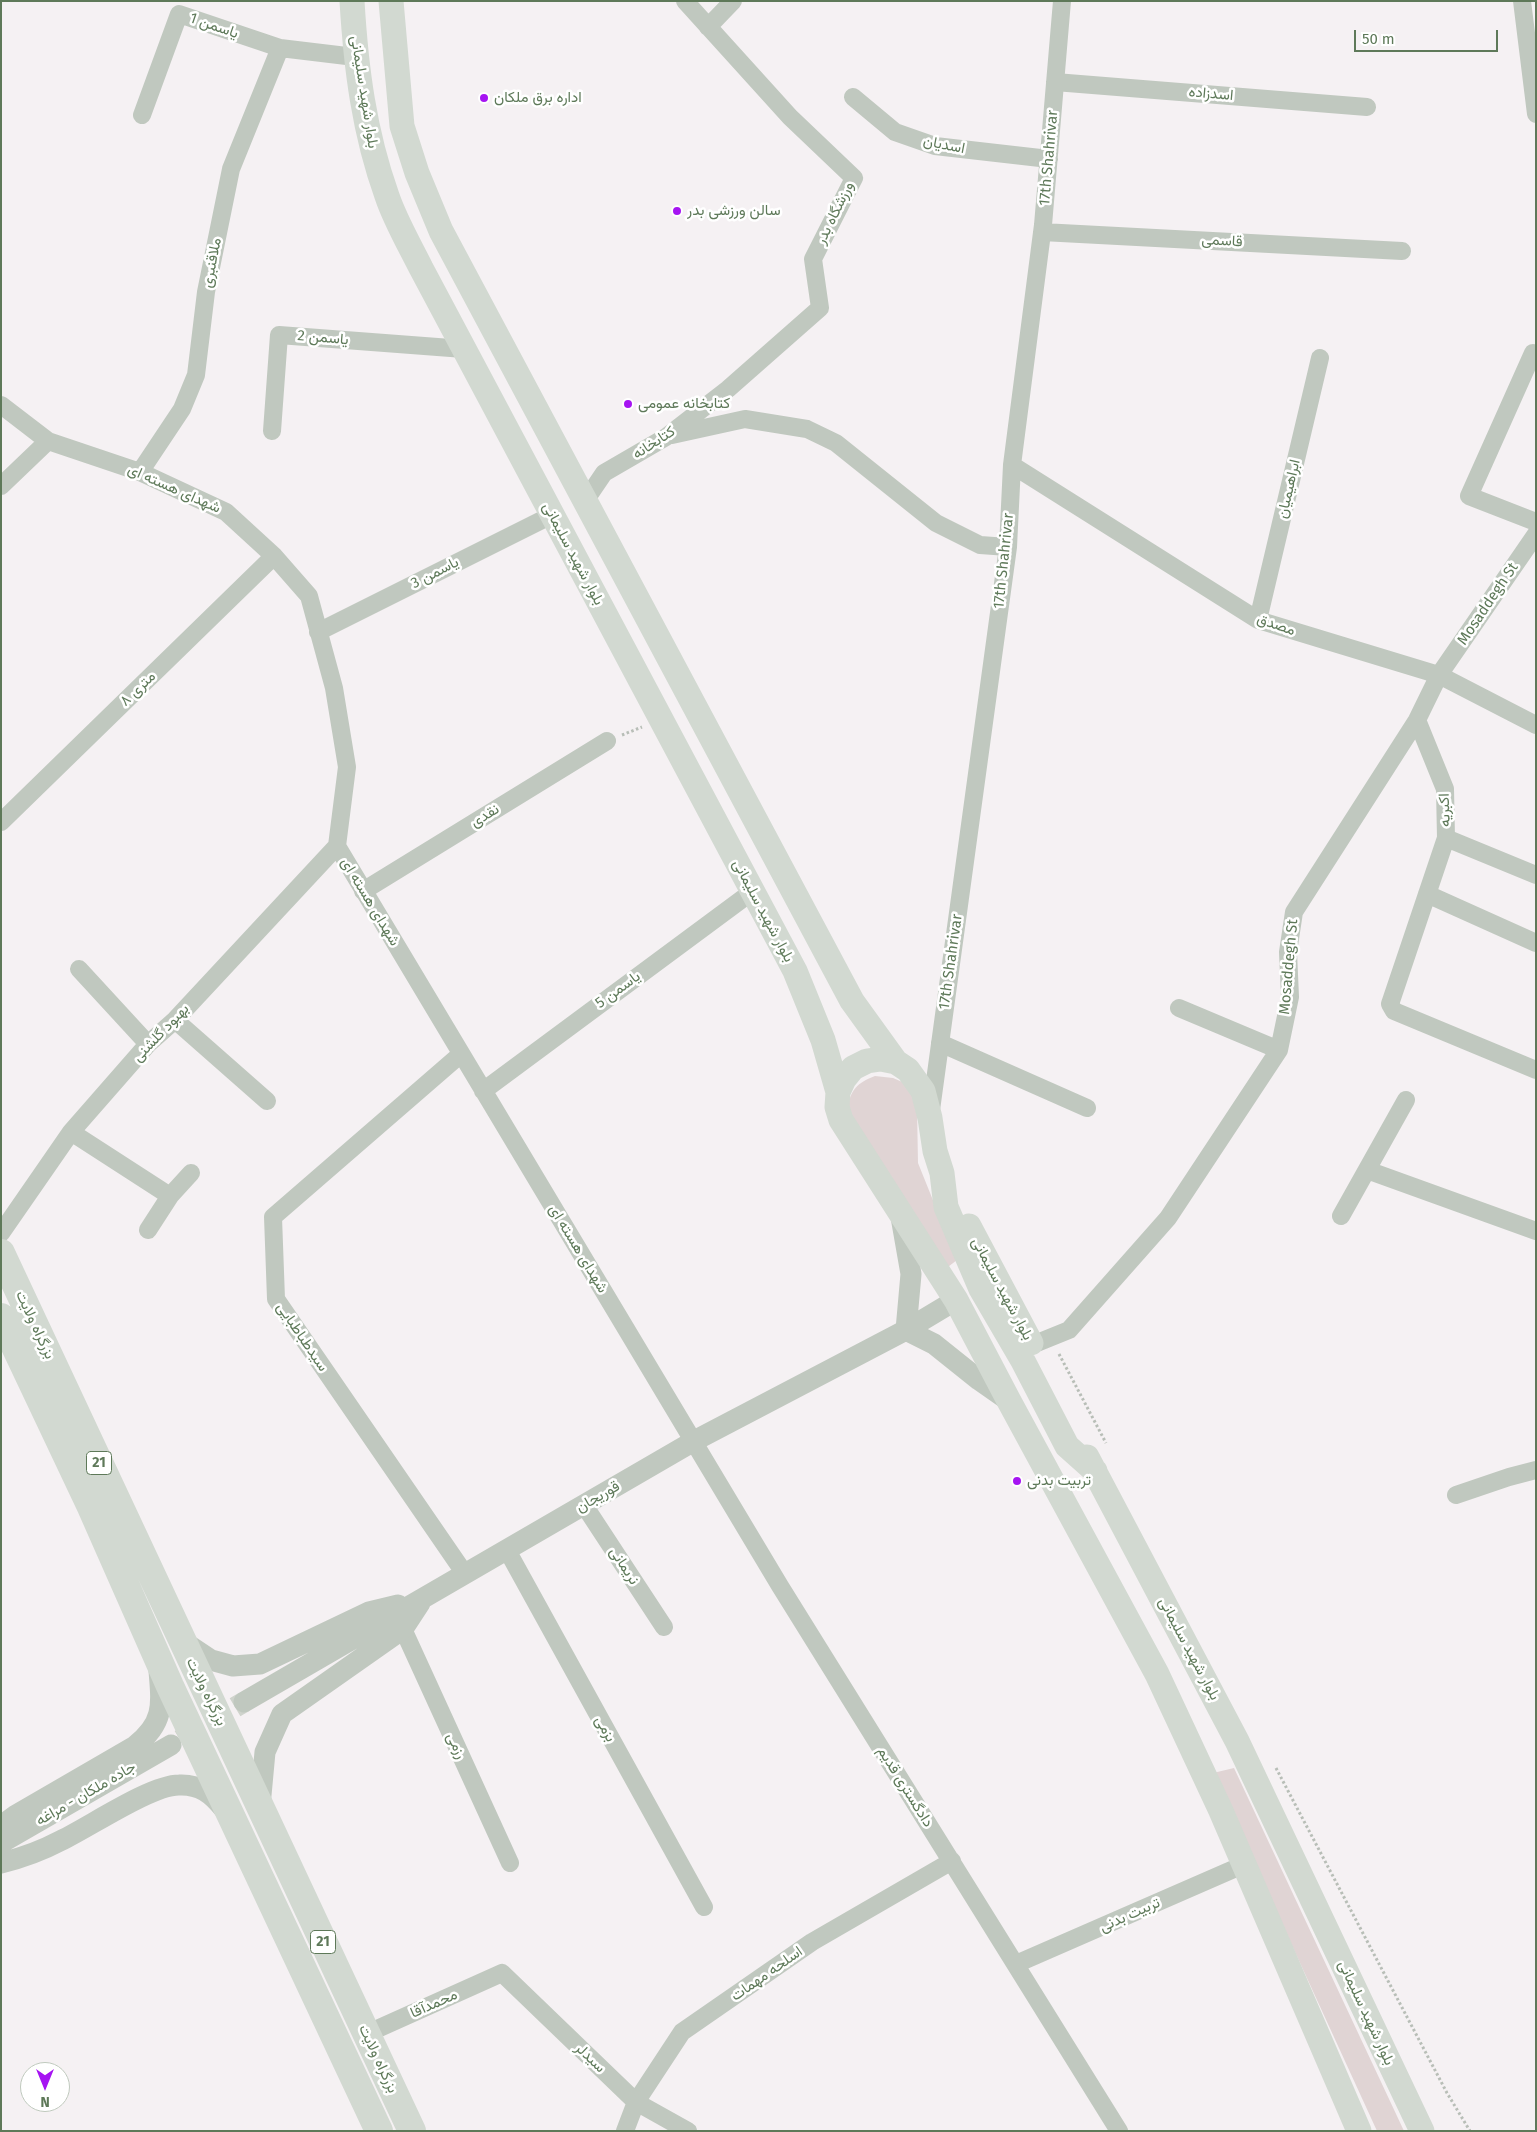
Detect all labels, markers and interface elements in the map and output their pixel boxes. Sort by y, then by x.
street label: یاسمن 1 [187,9,241,43]
scale bar [1357,20,1501,52]
text: 50 m [1362,30,1395,48]
street label: بلوار شهید سلیمانی [346,34,382,150]
street label: اسدزاده [1188,83,1234,105]
place label: اداره برق ملکان [494,89,582,107]
marker: اداره برق ملکان [478,92,490,104]
street label: 17th Shahrivar [1036,109,1062,207]
street label: اسدیان [922,132,966,158]
street label: ورزشگاه بدر [812,179,858,247]
place label: سالن ورزشی بدر [687,202,780,220]
marker: سالن ورزشی بدر [671,205,683,217]
street label: قاسمی [1201,231,1243,251]
street label: ملاقنبری [198,236,226,290]
street label: یاسمن 2 [297,327,349,349]
place label: کتابخانه عمومی [638,395,730,413]
marker: کتابخانه عمومی [622,398,634,410]
street label: کتابخانه [629,423,679,463]
street label: ابراهیمیان [1273,458,1305,520]
street label: شهدای هسته ای [125,460,223,518]
street label: بلوار شهید سلیمانی [538,500,608,608]
street label: 17th Shahrivar [990,512,1018,610]
street label: یاسمن 3 [408,553,462,593]
street label: Mosaddegh St [1454,559,1522,649]
street label: مصدق [1255,610,1297,640]
street label: ۸ متری [116,668,160,710]
street label: اکبریه [1435,793,1455,827]
street label: نقدی [467,800,503,832]
street label: شهدای هسته ای [337,855,403,949]
street label: بلوار شهید سلیمانی [728,857,798,965]
street label: 17th Shahrivar [935,913,967,1011]
street label: Mosaddegh St [1276,919,1302,1015]
street label: یاسمن 5 [592,968,644,1012]
street label: بهبود گلشنی [129,1000,193,1066]
street label: شهدای هسته ای [545,1202,611,1296]
street label: بلوار شهید سلیمانی [967,1235,1037,1343]
street label: بزرگراه ولایت [11,1288,59,1362]
street label: سیدطباطبایی [272,1299,332,1375]
road number: 21 [86,1452,112,1475]
place label: تربیت بدنی [1027,1472,1091,1490]
marker: تربیت بدنی [1011,1475,1023,1487]
street label: قوریجان [573,1477,623,1517]
street label: نریمانی [605,1544,643,1588]
street label: بلوار شهید سلیمانی [1154,1595,1224,1703]
street label: بزرگراه ولایت [182,1655,230,1729]
street label: بزمی [591,1713,619,1745]
street label: رزمی [442,1730,470,1762]
street label: دادگستری قدیم [873,1743,937,1831]
street label: جاده ملکان - مراغه [33,1758,139,1830]
street label: تربیت بدنی [1097,1894,1163,1936]
road number: 21 [310,1930,336,1954]
street label: اسلحه مهمات [728,1943,806,2005]
street label: بلوار شهید سلیمانی [1334,1958,1398,2068]
street label: محمدآقا [408,1986,460,2022]
street label: بزرگراه ولایت [354,2022,402,2096]
street label: سیدلر [571,2039,609,2077]
north arrow [20,2062,70,2112]
text: N [40,2093,50,2110]

